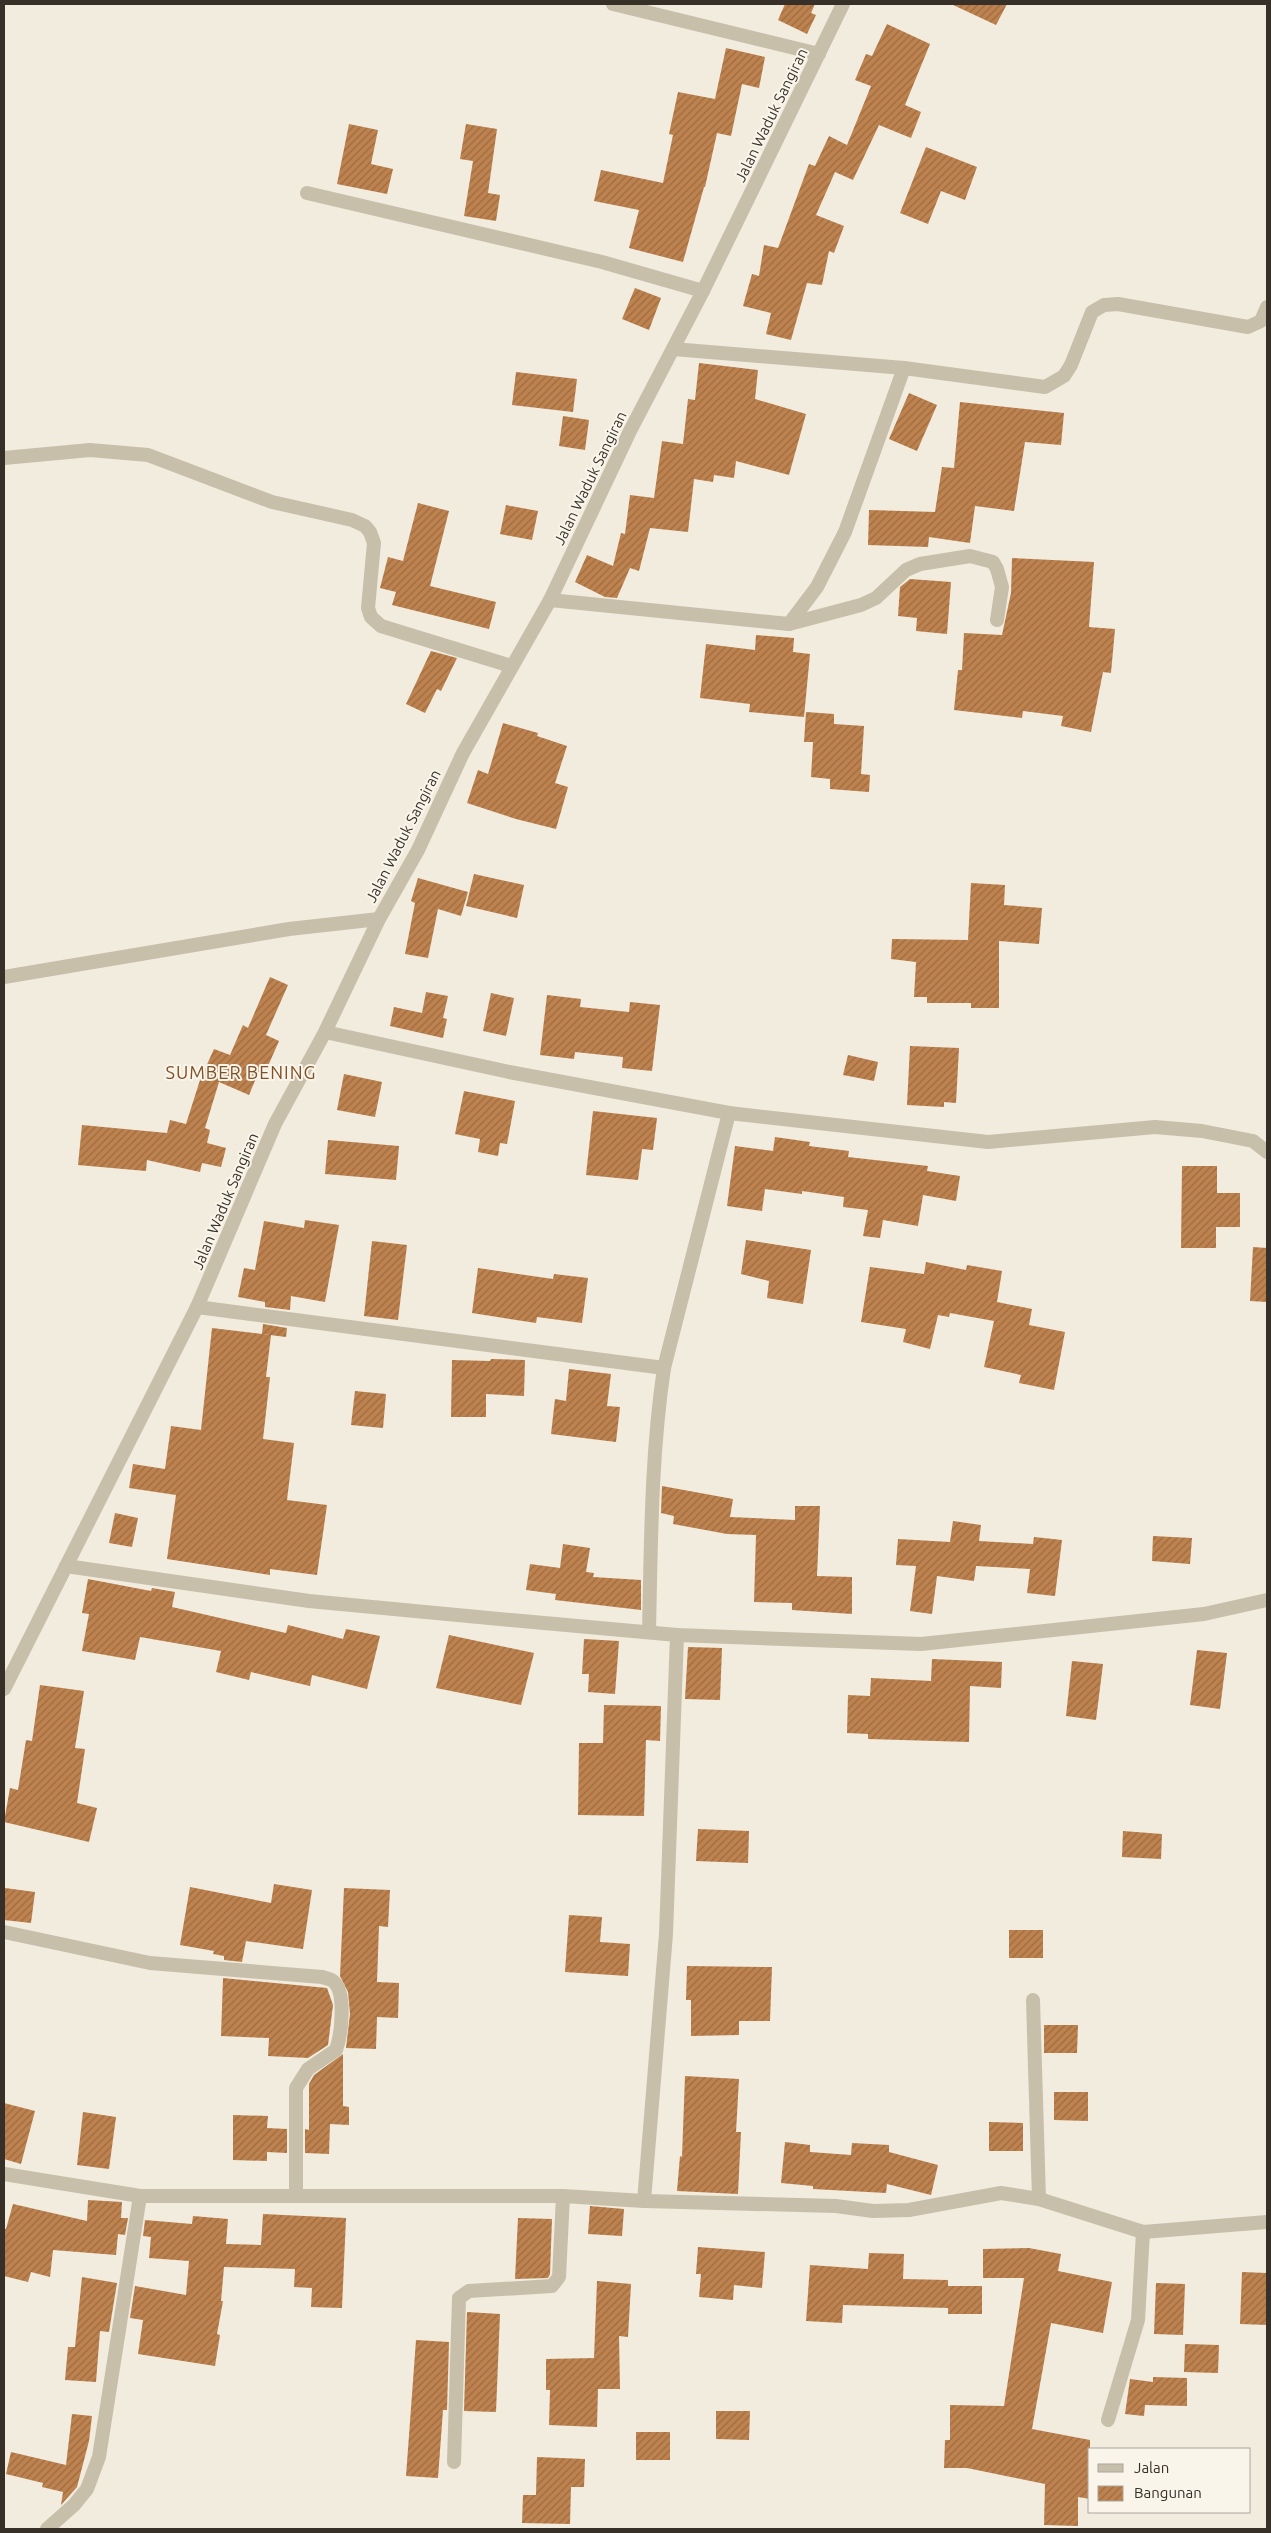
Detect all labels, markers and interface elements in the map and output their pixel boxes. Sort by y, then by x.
street label: Jalan Waduk Sangiran [731,45,811,185]
street label: Jalan Waduk Sangiran [550,408,630,548]
street label: Jalan Waduk Sangiran [362,767,444,905]
district label: SUMBER BENING [165,1062,317,1082]
street label: Jalan Waduk Sangiran [189,1130,261,1272]
legend [1088,2448,1251,2513]
text: Jalan [1134,2459,1169,2476]
text: Bangunan [1134,2484,1202,2501]

